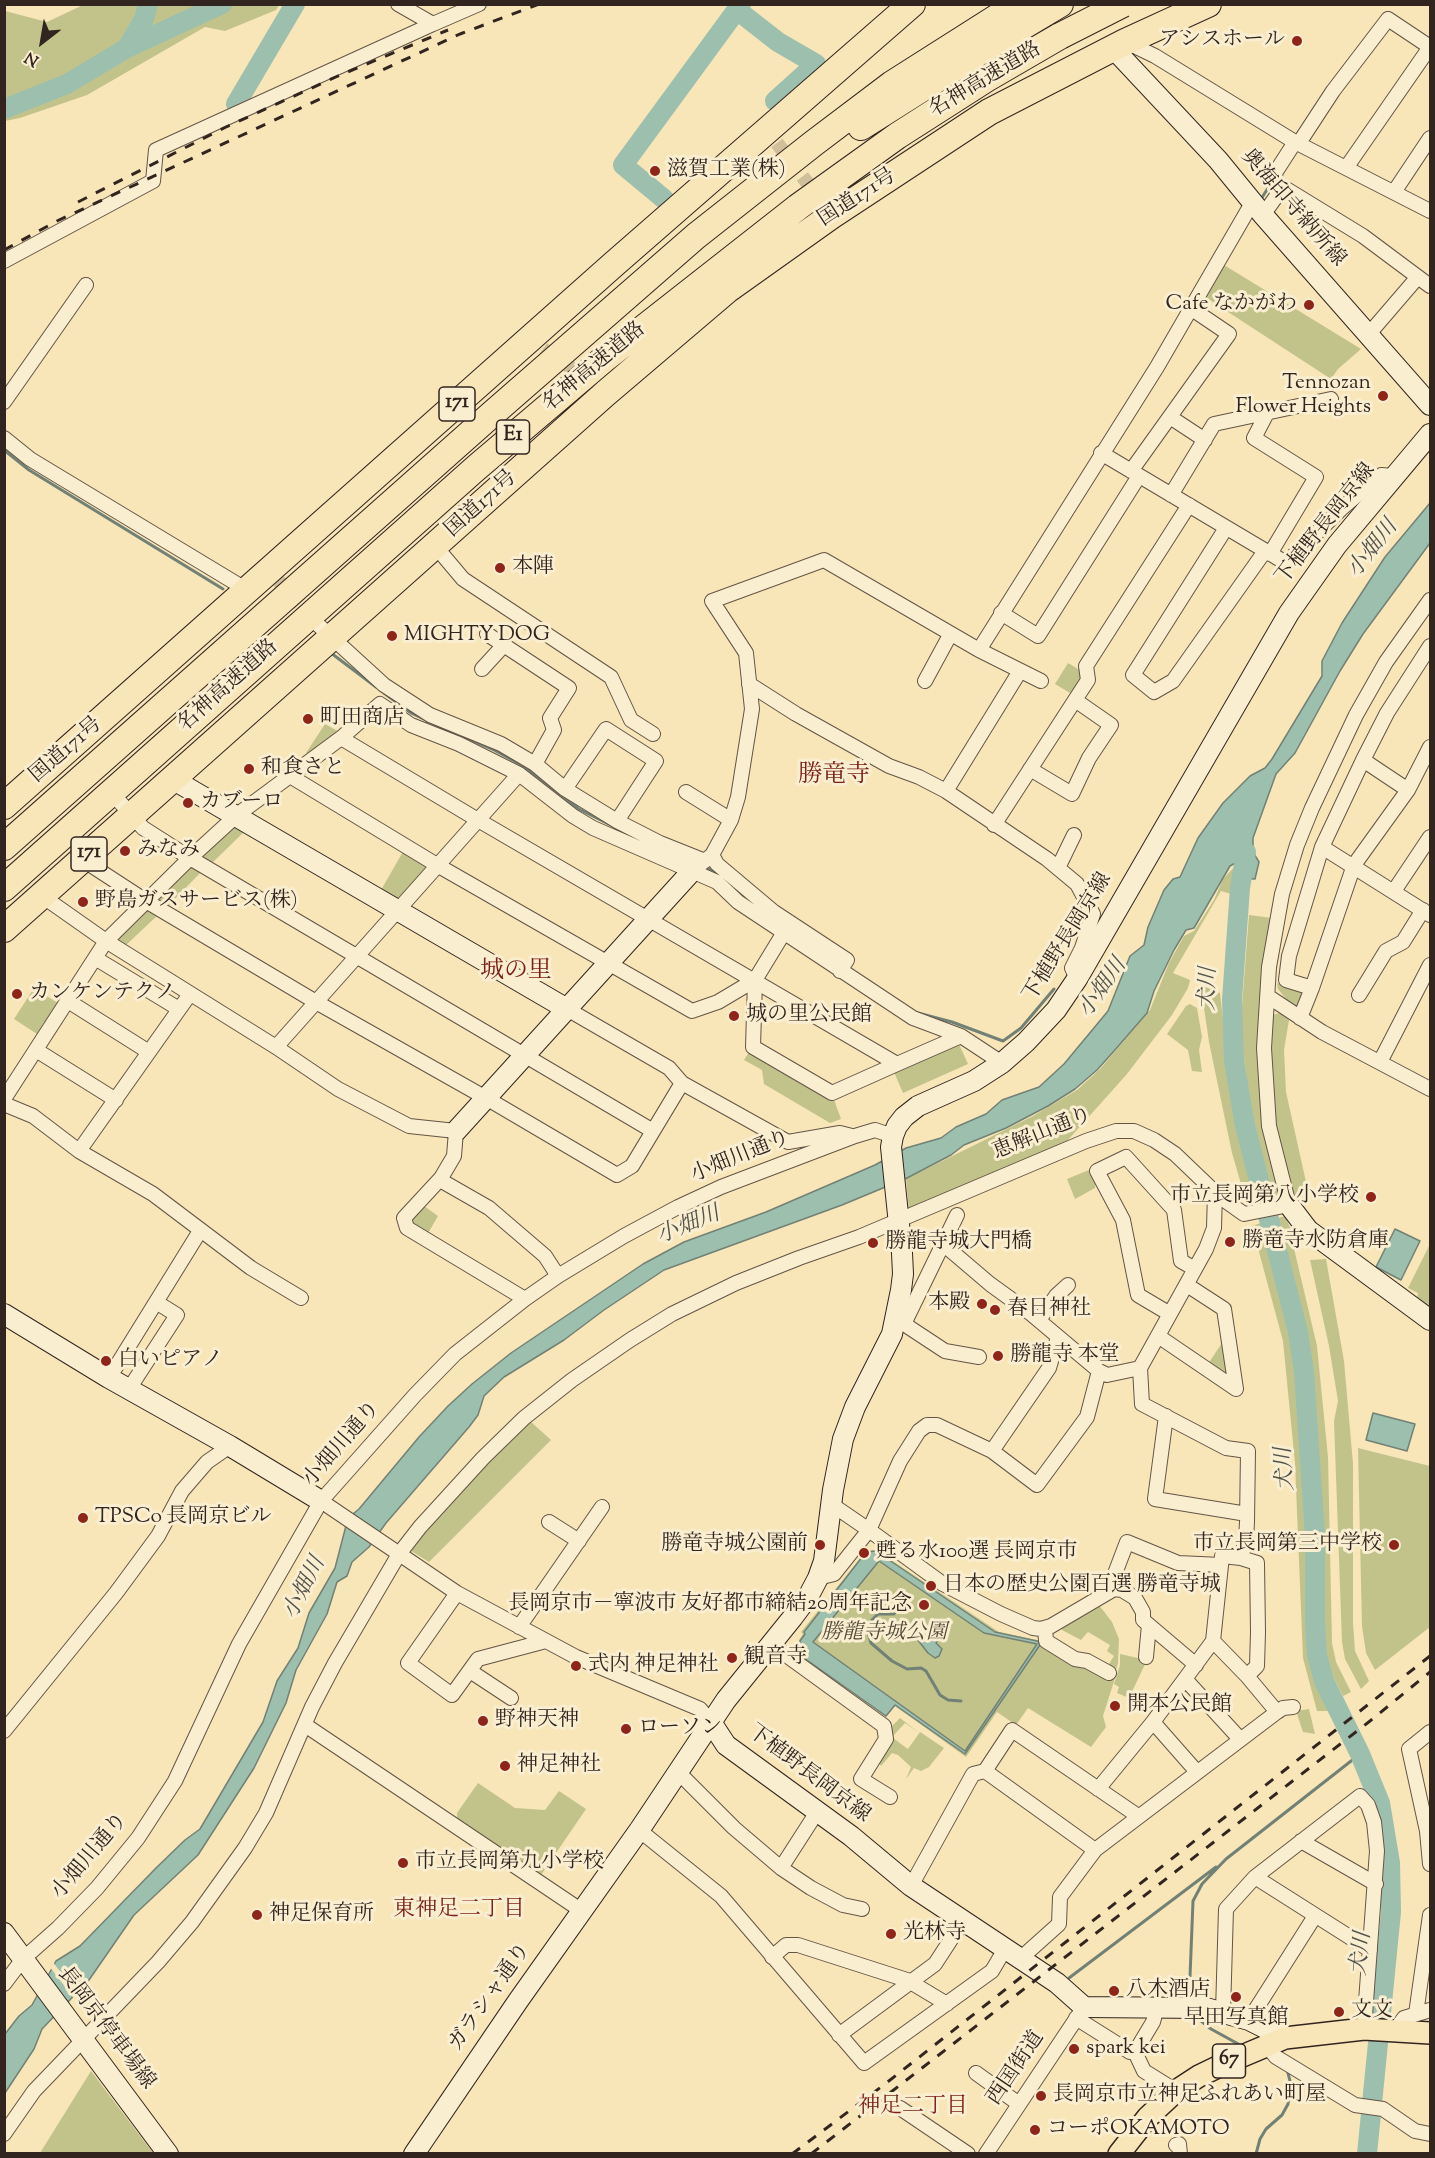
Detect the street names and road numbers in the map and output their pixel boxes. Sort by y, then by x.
street label: 名神高速道路 [926,38,1046,124]
street label: 奥海印寺納所線 [1234,145,1350,273]
street label: 国道171号 [814,165,902,233]
street label: 名神高速道路 [539,318,651,418]
road number: 171 [439,387,475,421]
road number: E1 [496,420,530,454]
street label: 下植野長岡京線 [1272,459,1382,591]
street label: 国道171号 [441,466,523,544]
street label: 名神高速道路 [174,635,284,739]
street label: 国道171号 [26,713,108,789]
road number: 171 [71,837,107,871]
street label: 下植野長岡京線 [1019,869,1119,1007]
street label: 恵解山通り [990,1104,1096,1166]
street label: 小畑川通り [688,1127,794,1189]
street label: 小畑川通り [299,1397,387,1493]
street label: 下植野長岡京線 [742,1721,874,1829]
street label: 小畑川通り [48,1809,134,1905]
street label: ガラシャ通り [445,1939,537,2057]
street label: 長岡京停車場線 [51,1963,159,2095]
street label: 西国街道 [983,2027,1051,2111]
road number: 67 [1212,2044,1246,2078]

